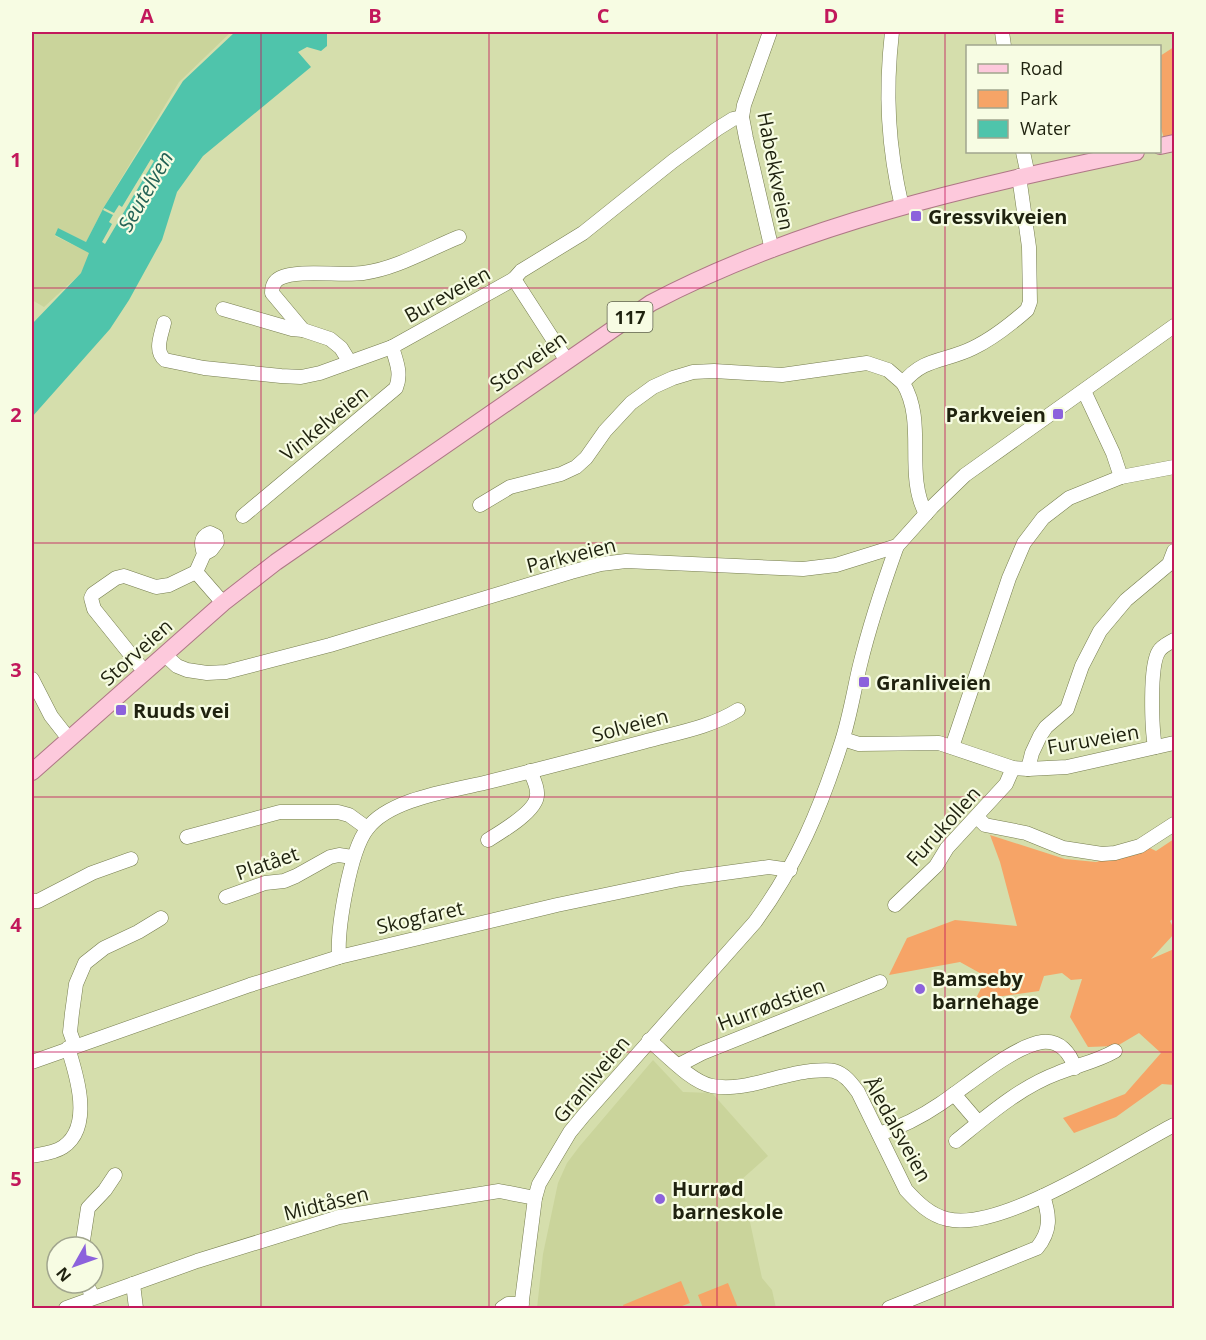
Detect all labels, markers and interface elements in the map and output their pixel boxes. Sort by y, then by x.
text: A [140,2,154,29]
text: B [368,2,382,29]
text: C [597,2,610,29]
text: D [824,2,838,29]
text: E [1053,2,1065,29]
legend [966,45,1161,153]
text: Road [1020,56,1063,80]
text: Park [1020,86,1058,110]
street label: Habekkveien [751,109,801,233]
text: Water [1020,116,1071,140]
text: 1 [10,146,22,173]
water label: Seutelven [111,146,179,236]
place label: Gressvikveien [928,203,1067,230]
marker: Gressvikveien [909,209,923,223]
street label: Bureveien [399,259,495,329]
road number: 117 [608,302,652,332]
street label: Storveien [484,325,572,397]
street label: Vinkelveien [274,379,374,467]
text: 2 [10,401,22,428]
place label: Parkveien [946,401,1046,428]
marker: Parkveien [1051,407,1065,421]
street label: Parkveien [523,531,619,579]
street label: Storveien [94,612,178,692]
text: 3 [10,656,22,683]
place label: Granliveien [876,669,991,696]
marker: Granliveien [857,675,871,689]
place label: Ruuds vei [133,697,230,724]
street label: Solveien [589,702,671,748]
marker: Ruuds vei [114,703,128,717]
street label: Furuveien [1045,718,1141,760]
street label: Furukollen [900,780,986,872]
street label: Platået [232,840,302,886]
street label: Skogfaret [374,894,466,940]
text: 4 [10,911,22,938]
place label: Bamseby barnehage [932,965,1039,1015]
street label: Hurrødstien [713,971,829,1037]
marker: Bamseby barnehage [913,982,927,996]
street label: Granliveien [547,1030,635,1128]
street label: Åledalsveien [858,1071,938,1187]
text: 5 [10,1165,22,1192]
place label: Hurrød barneskole [672,1175,783,1225]
street label: Midtåsen [281,1179,371,1227]
marker: Hurrød barneskole [653,1192,667,1206]
north arrow [45,1235,105,1295]
text: N [51,1263,76,1287]

